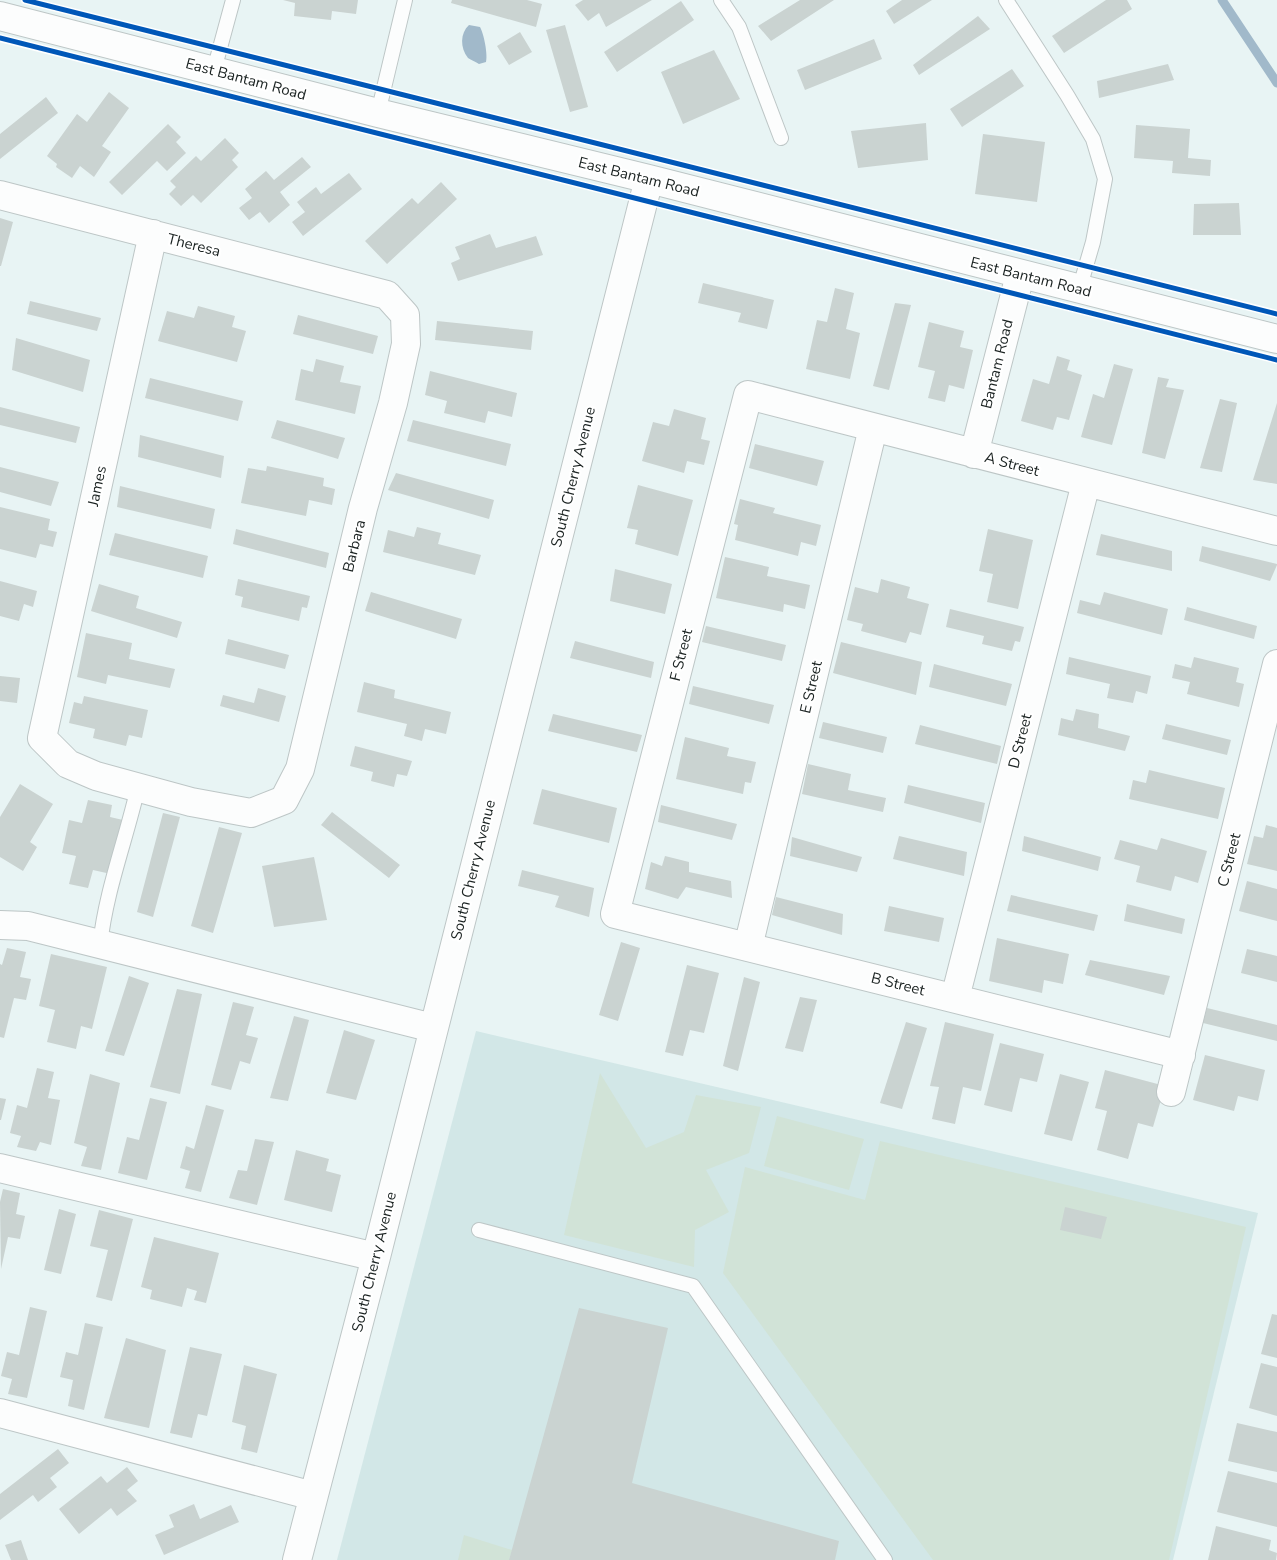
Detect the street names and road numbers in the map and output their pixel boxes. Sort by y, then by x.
street label: East Bantam Road [183,53,309,105]
street label: East Bantam Road [576,152,702,202]
street label: Theresa [165,229,223,261]
street label: East Bantam Road [968,252,1094,302]
street label: Bantam Road [976,317,1018,411]
street label: South Cherry Avenue [546,405,600,549]
street label: A Street [983,447,1042,481]
street label: James [83,464,111,509]
street label: Barbara [338,518,370,574]
street label: F Street [665,626,697,683]
street label: E Street [795,658,827,715]
street label: D Street [1004,711,1037,771]
street label: South Cherry Avenue [446,798,500,942]
street label: C Street [1213,830,1246,889]
street label: B Street [869,968,928,1001]
street label: South Cherry Avenue [347,1190,401,1334]

